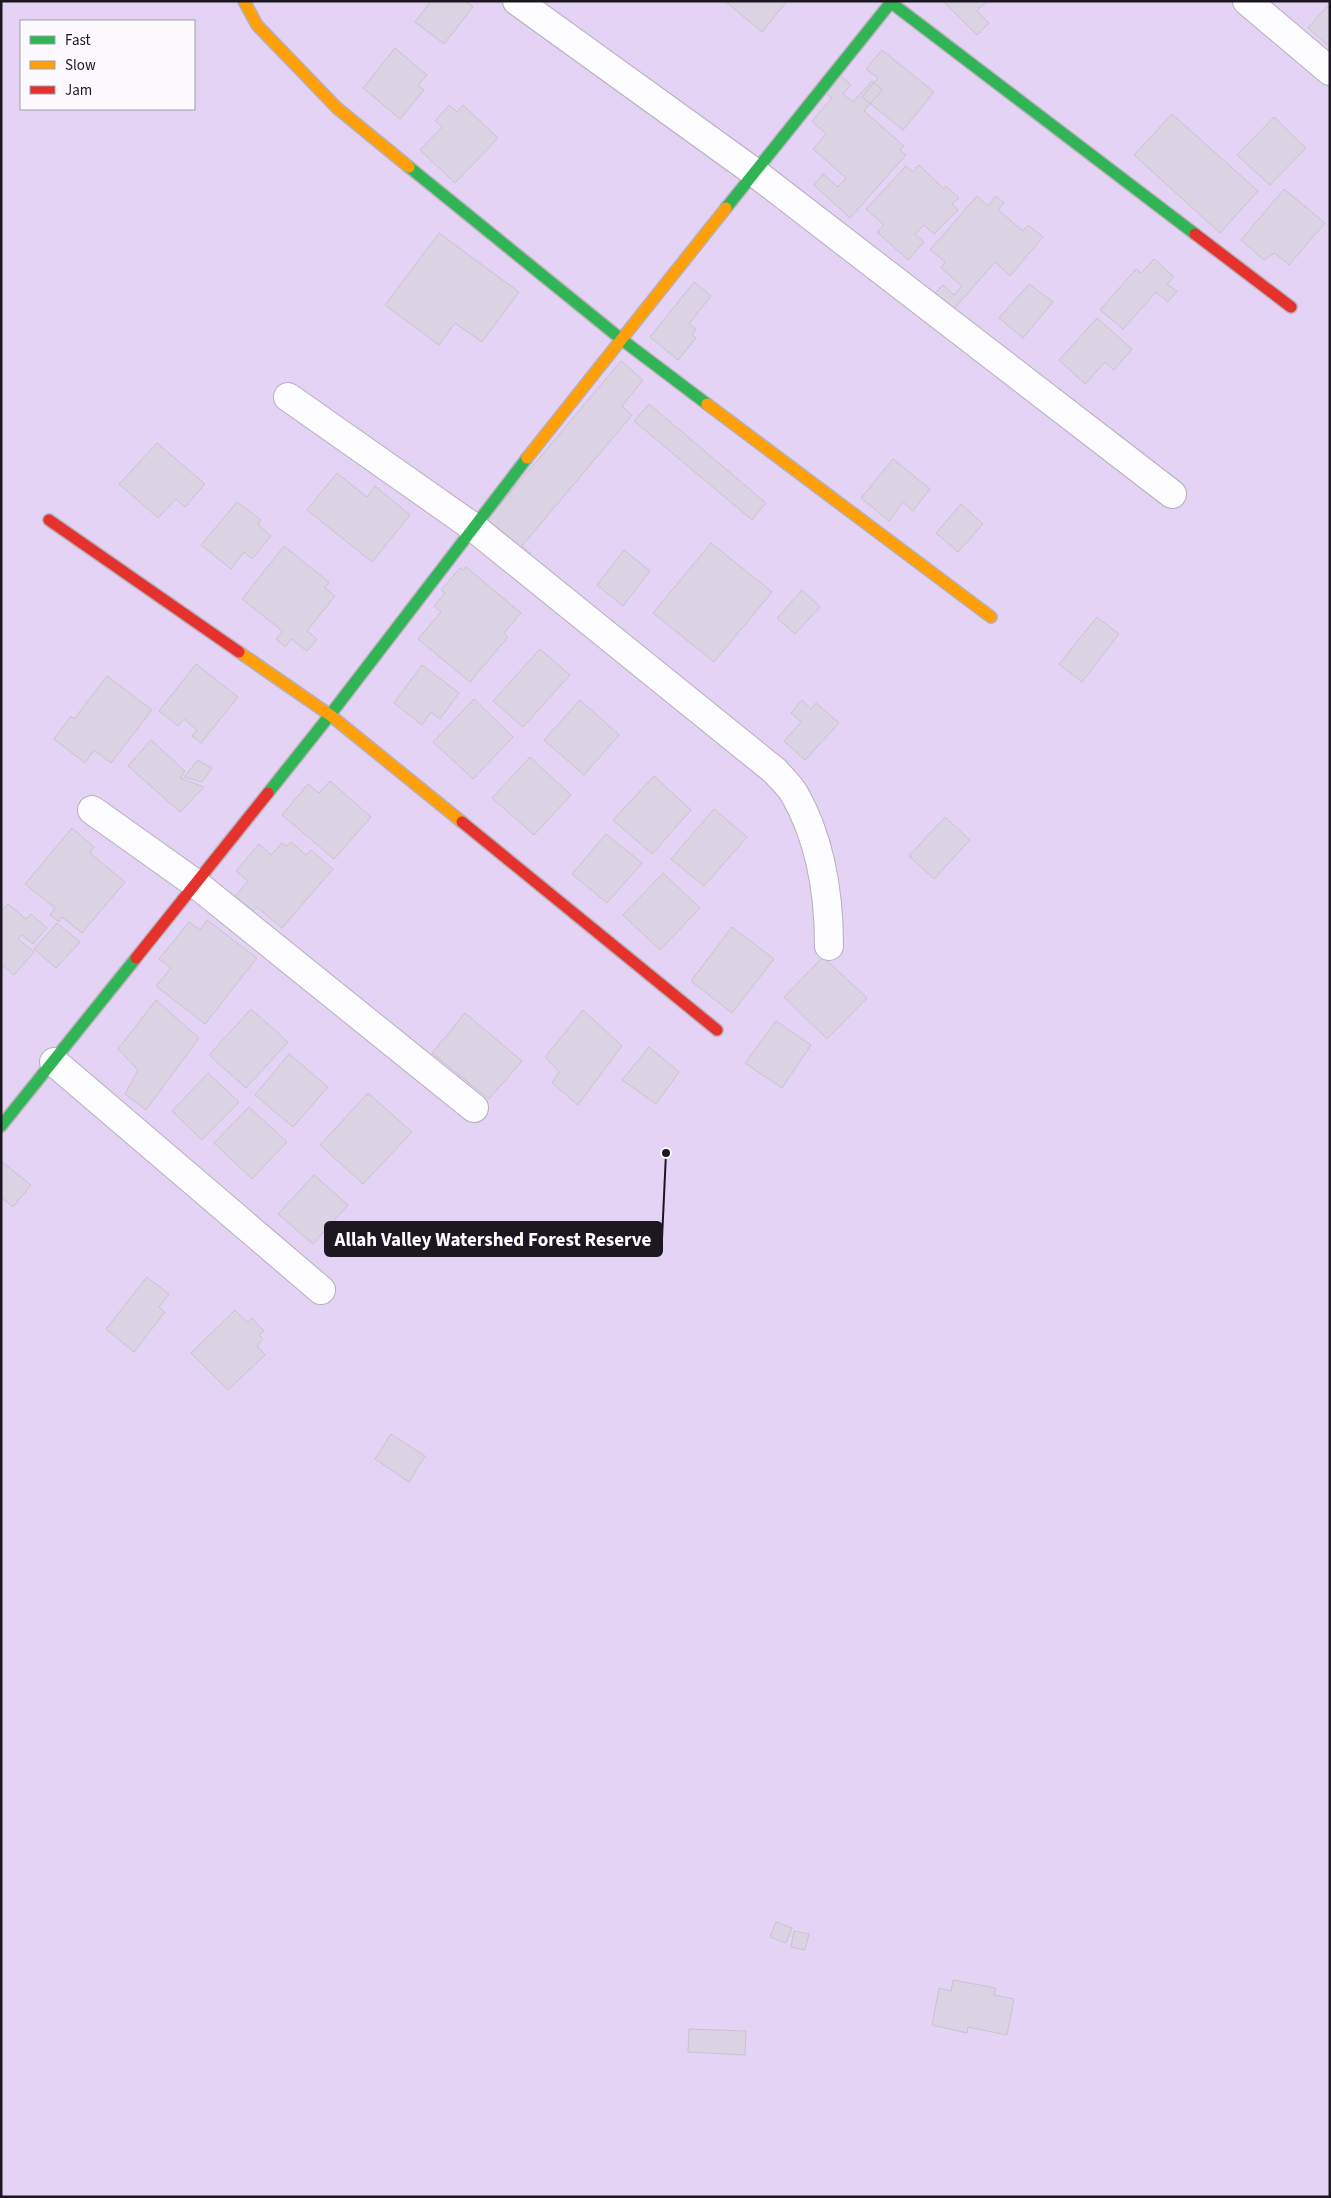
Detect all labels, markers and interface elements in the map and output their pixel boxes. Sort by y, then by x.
legend [20,20,195,110]
text: Fast [65,30,91,51]
text: Slow [65,55,96,76]
text: Jam [65,80,92,101]
callout: Allah Valley Watershed Forest Reserve [325,1222,662,1256]
text: Allah Valley Watershed Forest Reserve [334,1227,652,1254]

